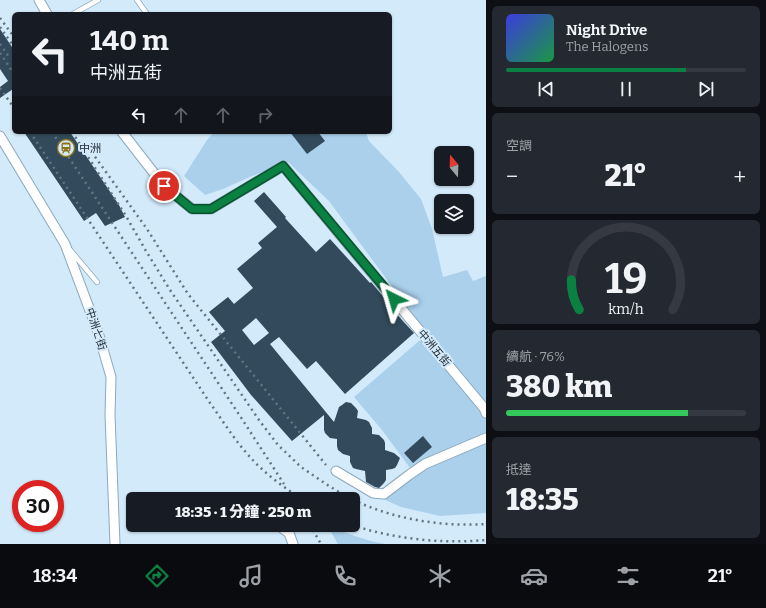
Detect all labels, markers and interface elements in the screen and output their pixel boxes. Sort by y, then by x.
text: Night Drive [566,21,647,39]
text: 140 m [90,24,169,57]
icon: left [24,28,76,80]
text: The Halogens [566,39,648,54]
text: 中洲五街 [90,62,162,84]
icon: previous [535,78,557,100]
icon: pause [615,78,637,100]
icon: next [695,78,717,100]
icon: left [128,104,150,126]
icon: ahead [170,104,192,126]
icon: ahead [212,104,234,126]
icon: right [254,104,276,126]
station icon: 中洲 [56,138,76,158]
text: 空調 [506,138,532,153]
place label: 中洲 [79,142,101,155]
north arrow [434,146,474,186]
map controls [434,146,474,234]
text: 21° [605,158,647,194]
text: − [506,163,518,190]
text: + [733,163,746,190]
pin [147,169,181,203]
icon: arrive [153,175,175,197]
button: layers [434,194,474,234]
text: 19 [605,254,647,304]
position arrow [373,278,415,320]
text: km/h [608,301,644,318]
street label: 中洲七街 [83,306,109,352]
street label: 中洲五街 [415,327,453,369]
text: 續航 · 76% [506,349,565,364]
text: 380 km [506,369,612,405]
text: 抵達 [506,462,532,477]
speed limit sign: 30 [12,480,64,532]
text: 18:35 [506,482,579,518]
text: 18:35 · 1 分鐘 · 250 m [175,503,311,521]
icon: directions [143,562,171,590]
icon: music [237,562,265,590]
icon: phone [331,562,359,590]
icon: climate [426,562,454,590]
icon: car [520,562,548,590]
icon: filters [614,562,642,590]
text: 18:34 [33,565,77,587]
text: 21° [708,565,733,587]

